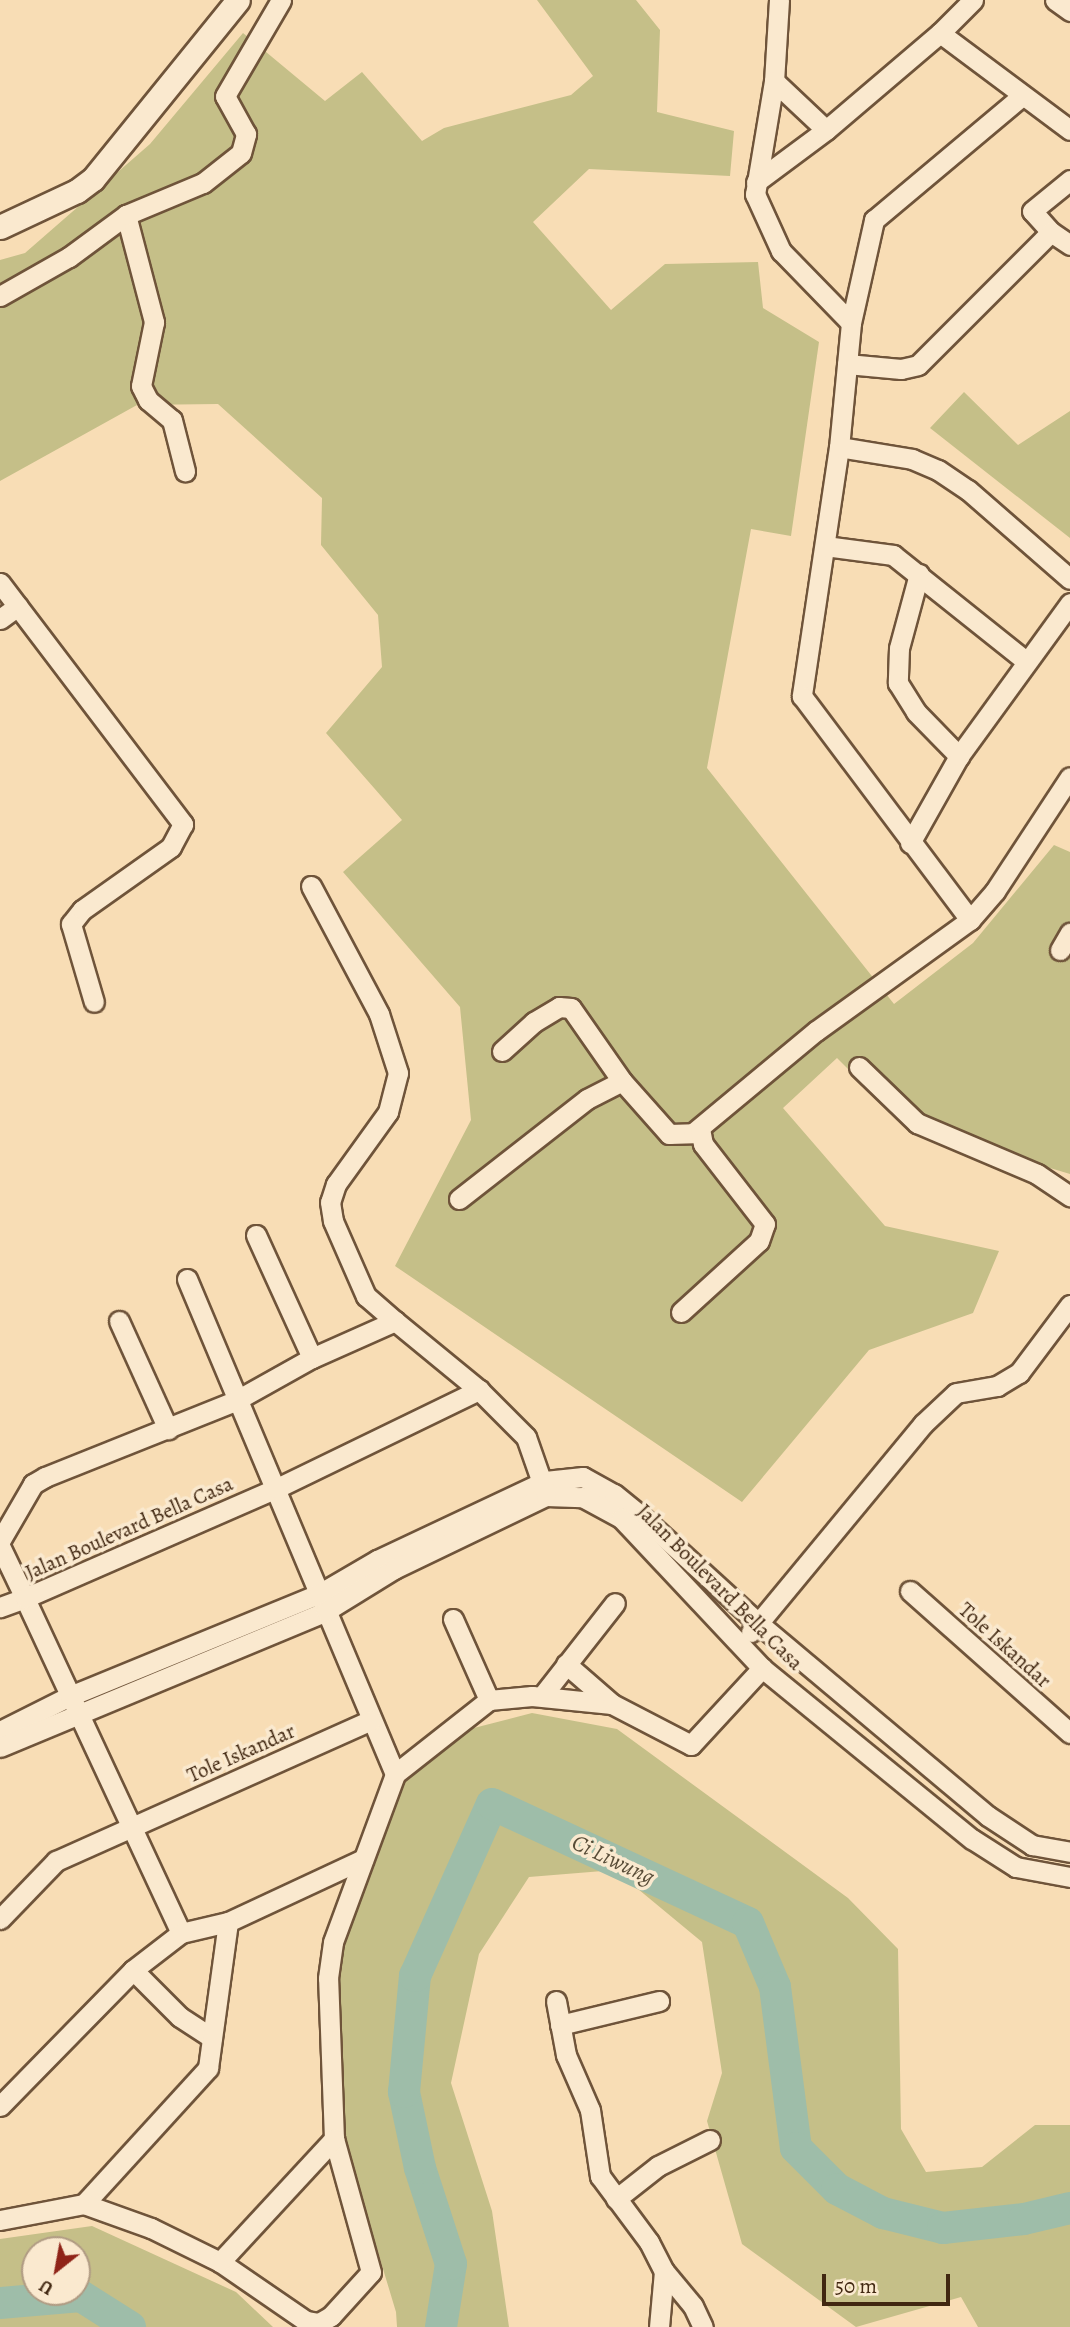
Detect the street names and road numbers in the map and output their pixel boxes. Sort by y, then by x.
street label: Jalan Boulevard Bella Casa [21,1471,237,1585]
street label: Jalan Boulevard Bella Casa [632,1499,808,1675]
street label: Tole Iskandar [954,1597,1056,1693]
street label: Tole Iskandar [183,1718,299,1788]

